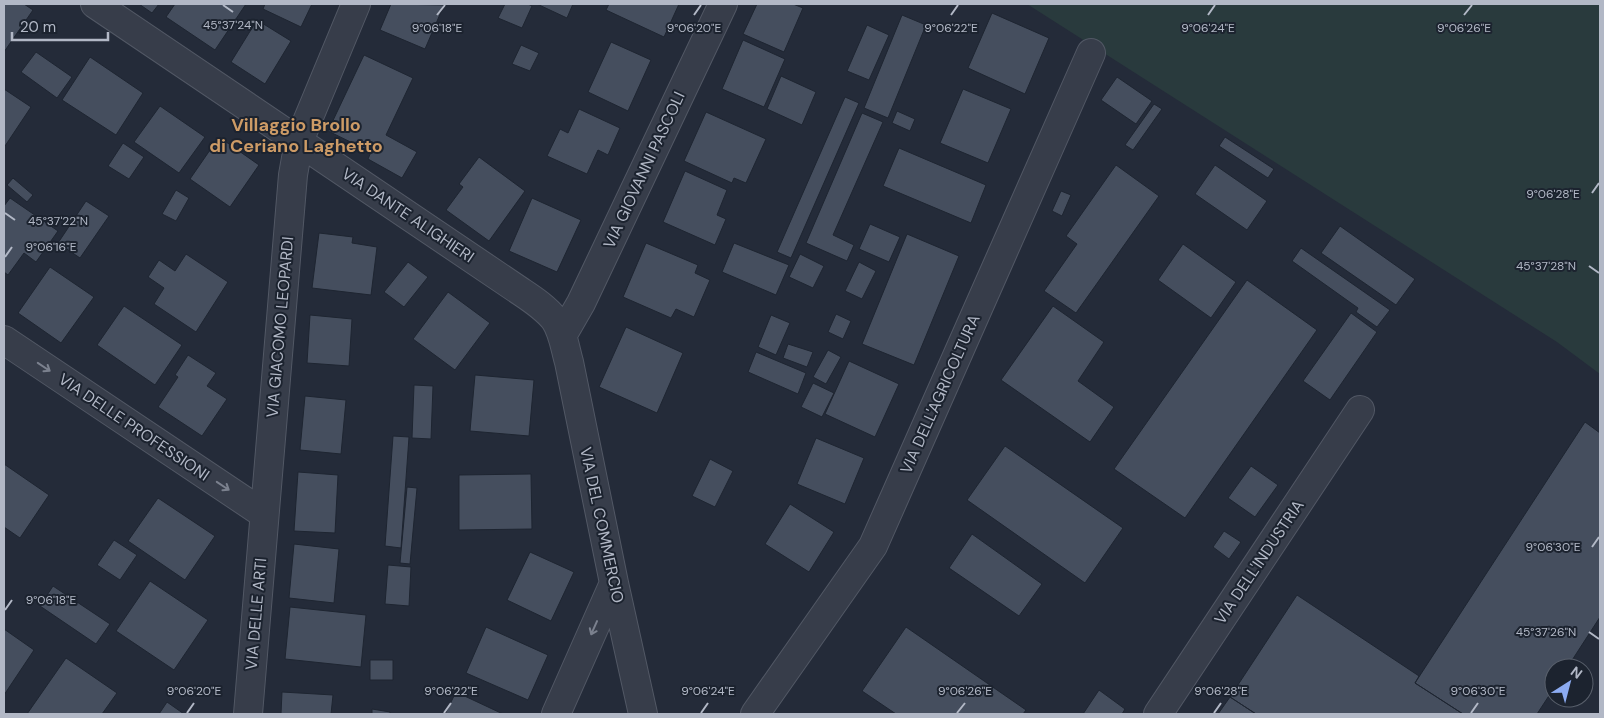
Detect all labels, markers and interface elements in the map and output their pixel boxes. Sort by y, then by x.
scale bar [12,10,109,42]
text: 20 m [20,17,56,37]
text: 45°37'24"N [203,17,263,33]
text: 9°06'18"E [412,20,463,36]
text: 9°06'20"E [667,20,722,36]
text: 9°06'22"E [924,20,978,36]
text: 9°06'24"E [1181,20,1235,36]
text: 9°06'26"E [1437,20,1491,36]
street label: VIA GIOVANNI PASCOLI [598,88,690,252]
district label: Villaggio Brollo di Ceriano Laghetto [209,113,383,158]
street label: VIA DANTE ALIGHIERI [338,163,478,267]
text: 9°06'28"E [1526,186,1580,202]
text: 45°37'22"N [28,213,88,229]
street label: VIA GIACOMO LEOPARDI [262,236,298,418]
text: 9°06'16"E [26,239,77,255]
text: 45°37'28"N [1516,258,1576,274]
street label: VIA DELL'AGRICOLTURA [895,311,985,477]
one-way arrow [37,362,51,372]
street label: VIA DELLE PROFESSIONI [54,369,214,485]
street label: VIA DEL COMMERCIO [575,445,629,605]
one-way arrow [216,481,230,491]
street label: VIA DELL'INDUSTRIA [1209,495,1309,628]
text: 9°06'30"E [1526,539,1581,555]
street label: VIA DELLE ARTI [241,557,271,671]
text: 9°06'18"E [26,592,77,608]
one-way arrow [589,620,599,635]
text: 45°37'26"N [1516,624,1576,640]
north arrow [1544,658,1594,708]
text: N [1567,662,1586,683]
text: 9°06'20"E [167,683,222,699]
text: 9°06'22"E [424,683,478,699]
text: 9°06'24"E [681,683,735,699]
text: 9°06'26"E [938,683,992,699]
text: 9°06'28"E [1194,683,1248,699]
text: 9°06'30"E [1451,683,1506,699]

